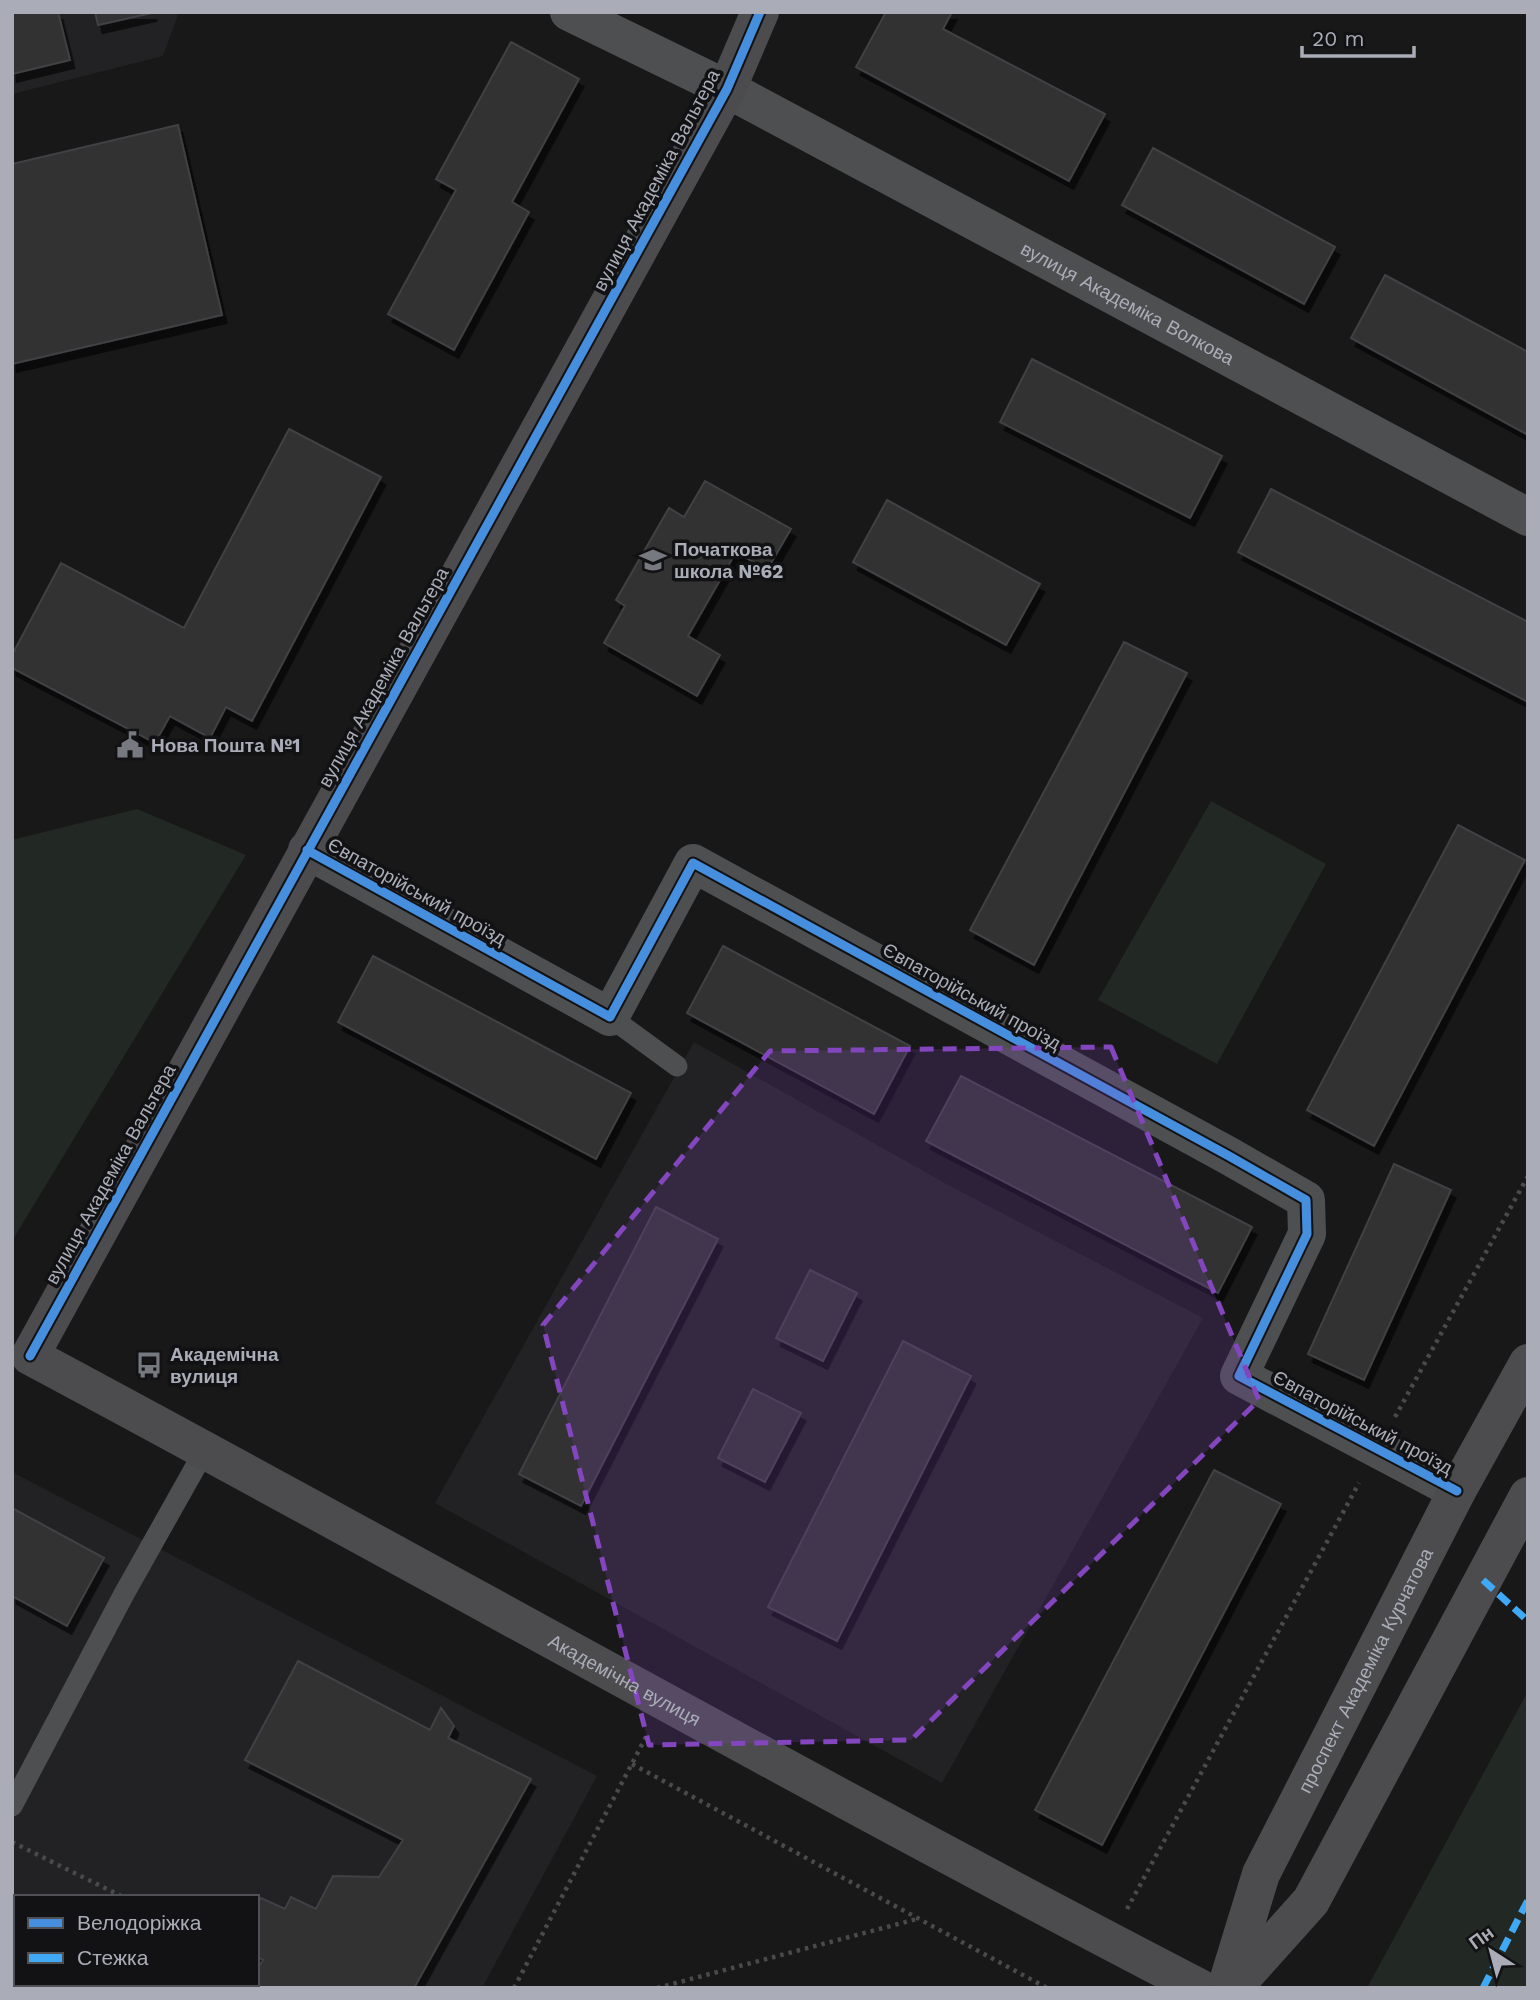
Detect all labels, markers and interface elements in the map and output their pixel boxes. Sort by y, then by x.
scale bar [1302,14,1414,58]
text: 20 m [1312,26,1364,51]
street label: вулиця Академіка Вальтера [588,65,725,295]
street label: вулиця Академіка Волкова [1017,237,1238,370]
place label: Початкова школа №62 [674,538,783,583]
school or university icon: Початкова школа №62 [638,545,668,575]
street label: вулиця Академіка Вальтера [313,563,454,791]
public building icon: Нова Пошта №1 [115,730,145,760]
place label: Нова Пошта №1 [151,734,300,757]
street label: Євпаторійський проїзд [324,833,510,950]
street label: Євпаторійський проїзд [879,938,1065,1055]
street label: вулиця Академіка Вальтера [40,1060,181,1288]
place label: Академічна вулиця [170,1343,279,1388]
bus stop icon: Академічна вулиця [134,1350,164,1380]
street label: Євпаторійський проїзд [1269,1365,1457,1480]
street label: проспект Академіка Курчатова [1293,1544,1438,1797]
street label: Академічна вулиця [544,1629,705,1731]
legend [14,1895,259,1986]
text: Велодоріжка [77,1910,202,1935]
north arrow [1456,1916,1526,1986]
text: Пн [1464,1921,1498,1954]
text: Стежка [77,1945,149,1970]

